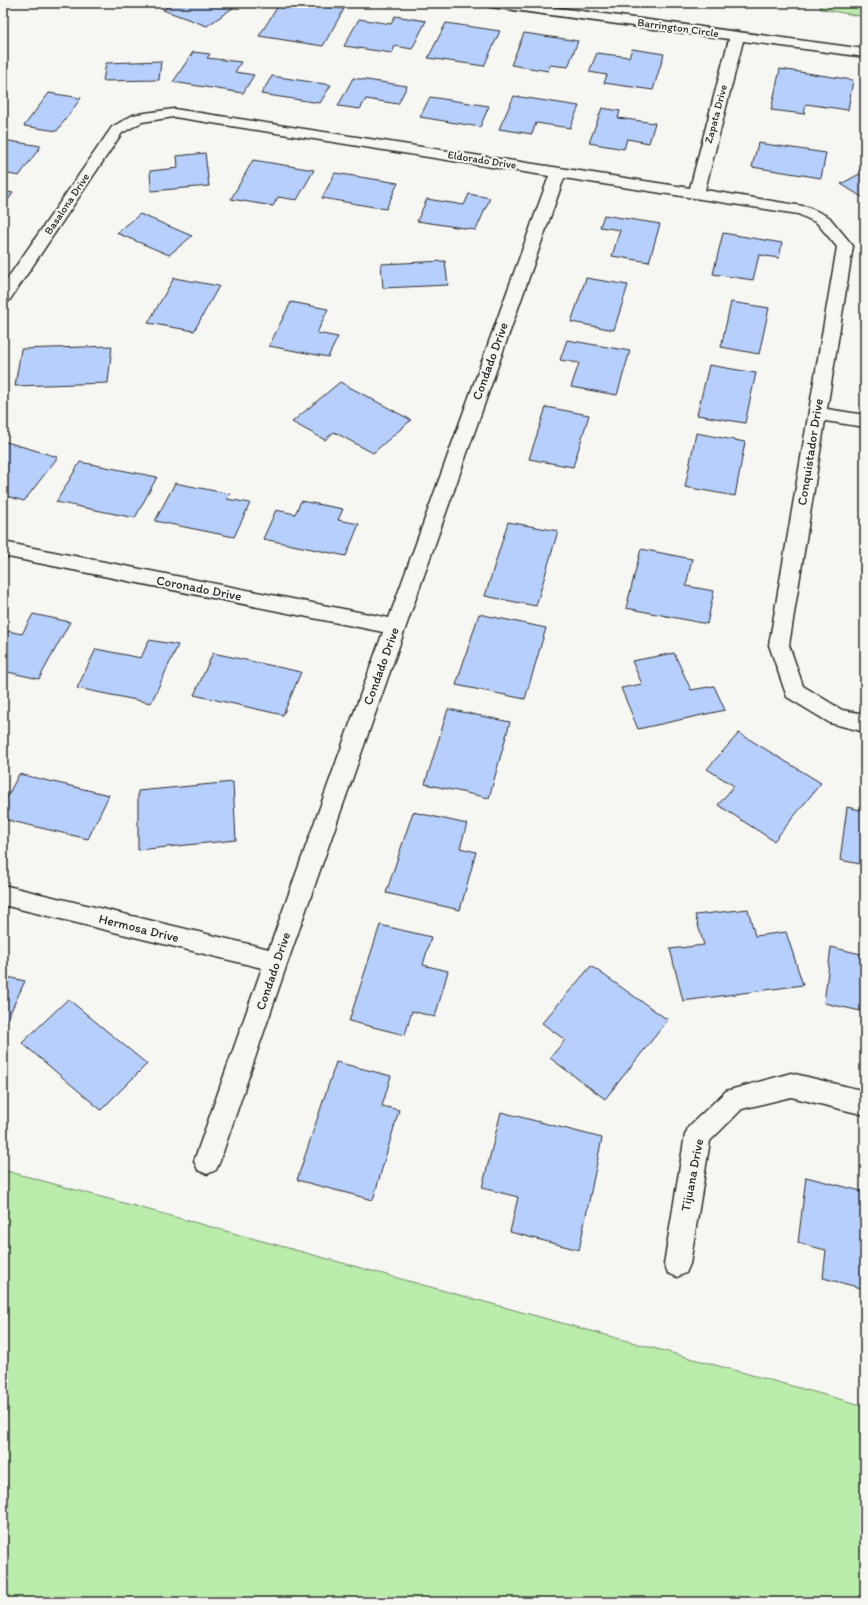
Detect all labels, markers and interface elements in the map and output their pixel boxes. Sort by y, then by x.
street label: Barrington Circle [636,16,720,40]
street label: Zapata Drive [702,83,730,145]
street label: Eldorado Drive [447,148,517,172]
street label: Basalona Drive [42,171,92,237]
street label: Condado Drive [469,320,511,402]
street label: Conquistador Drive [794,398,826,506]
street label: Coronado Drive [155,572,243,604]
street label: Condado Drive [360,625,402,707]
street label: Hermosa Drive [97,911,181,945]
street label: Condado Drive [253,930,293,1012]
street label: Tijuana Drive [678,1137,706,1213]

